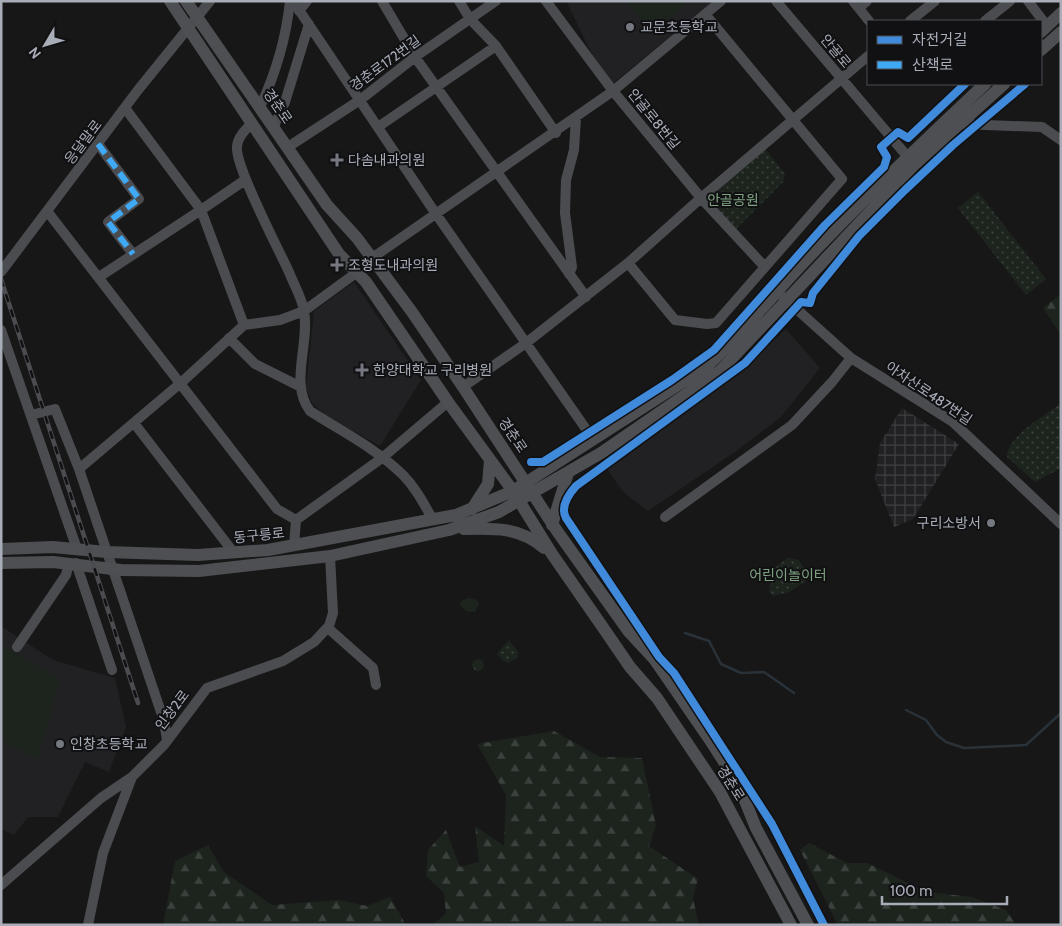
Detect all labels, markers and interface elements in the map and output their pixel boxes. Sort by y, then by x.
place label: 교문초등학교 [640,18,717,36]
north arrow [20,20,70,70]
legend [867,20,1042,85]
marker: 교문초등학교 [624,21,636,33]
street label: 안골로 [817,30,855,72]
street label: 경춘로172번길 [346,31,424,95]
text: 자전거길 [912,31,967,49]
text: N [25,44,45,62]
text: 산책로 [912,56,953,74]
street label: 경춘로 [260,85,297,127]
street label: 안골로8번길 [624,85,684,153]
street label: 응달말로 [60,116,106,168]
place label: 다솜내과의원 [348,151,425,169]
marker: 다솜내과의원 [330,153,344,167]
park label: 안골공원 [707,191,759,209]
place label: 조형도내과의원 [348,256,438,274]
marker: 조형도내과의원 [330,258,344,272]
street label: 아차산로487번길 [882,357,976,429]
place label: 한양대학교 구리병원 [373,361,492,379]
marker: 한양대학교 구리병원 [355,363,369,377]
street label: 경춘로 [495,414,531,456]
place label: 구리소방서 [917,514,981,532]
marker: 구리소방서 [985,517,997,529]
street label: 동구릉로 [232,523,286,547]
park label: 어린이놀이터 [749,566,827,584]
street label: 인창2로 [151,686,193,734]
place label: 인창초등학교 [70,735,147,753]
marker: 인창초등학교 [54,738,66,750]
street label: 경춘로 [713,762,749,804]
scale bar [882,874,1007,906]
text: 100 m [890,882,932,900]

